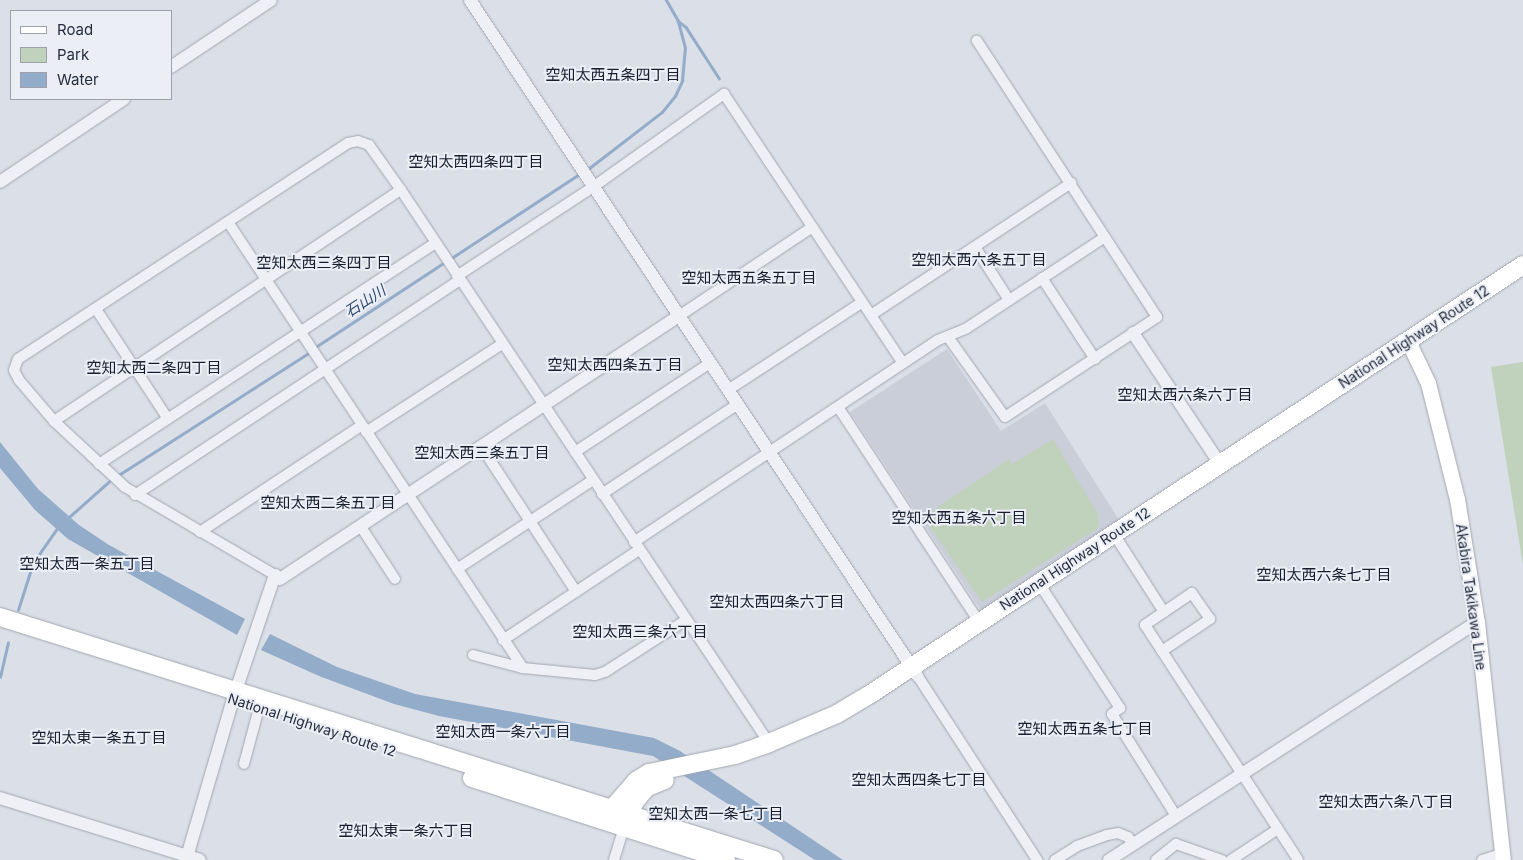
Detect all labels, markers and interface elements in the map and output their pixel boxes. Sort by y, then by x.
legend [10,10,172,100]
text: Road [57,20,93,39]
text: Park [57,45,89,64]
district label: 空知太西五条四丁目 [546,66,680,84]
text: Water [57,70,99,89]
district label: 空知太西四条四丁目 [409,153,543,171]
district label: 空知太西六条五丁目 [912,251,1046,269]
district label: 空知太西三条四丁目 [257,254,391,272]
district label: 空知太西五条五丁目 [682,269,816,287]
water label: 石山川 [341,281,389,321]
street label: National Highway Route 12 [1336,282,1492,392]
district label: 空知太西四条五丁目 [548,356,682,374]
district label: 空知太西二条四丁目 [87,359,221,377]
district label: 空知太西六条六丁目 [1118,386,1252,404]
district label: 空知太西三条五丁目 [415,444,549,462]
district label: 空知太西二条五丁目 [261,494,395,512]
street label: National Highway Route 12 [997,504,1153,614]
district label: 空知太西五条六丁目 [892,509,1026,527]
street label: Akabira Takikawa Line [1452,523,1490,671]
district label: 空知太西一条五丁目 [20,555,154,573]
district label: 空知太西六条七丁目 [1257,566,1391,584]
district label: 空知太西四条六丁目 [710,593,844,611]
district label: 空知太西三条六丁目 [573,623,707,641]
street label: National Highway Route 12 [226,690,398,760]
district label: 空知太西五条七丁目 [1018,720,1152,738]
district label: 空知太西一条六丁目 [436,723,570,741]
district label: 空知太東一条五丁目 [32,729,166,747]
district label: 空知太西四条七丁目 [852,771,986,789]
district label: 空知太西六条八丁目 [1319,793,1453,811]
district label: 空知太西一条七丁目 [649,805,783,823]
district label: 空知太東一条六丁目 [339,822,473,840]

